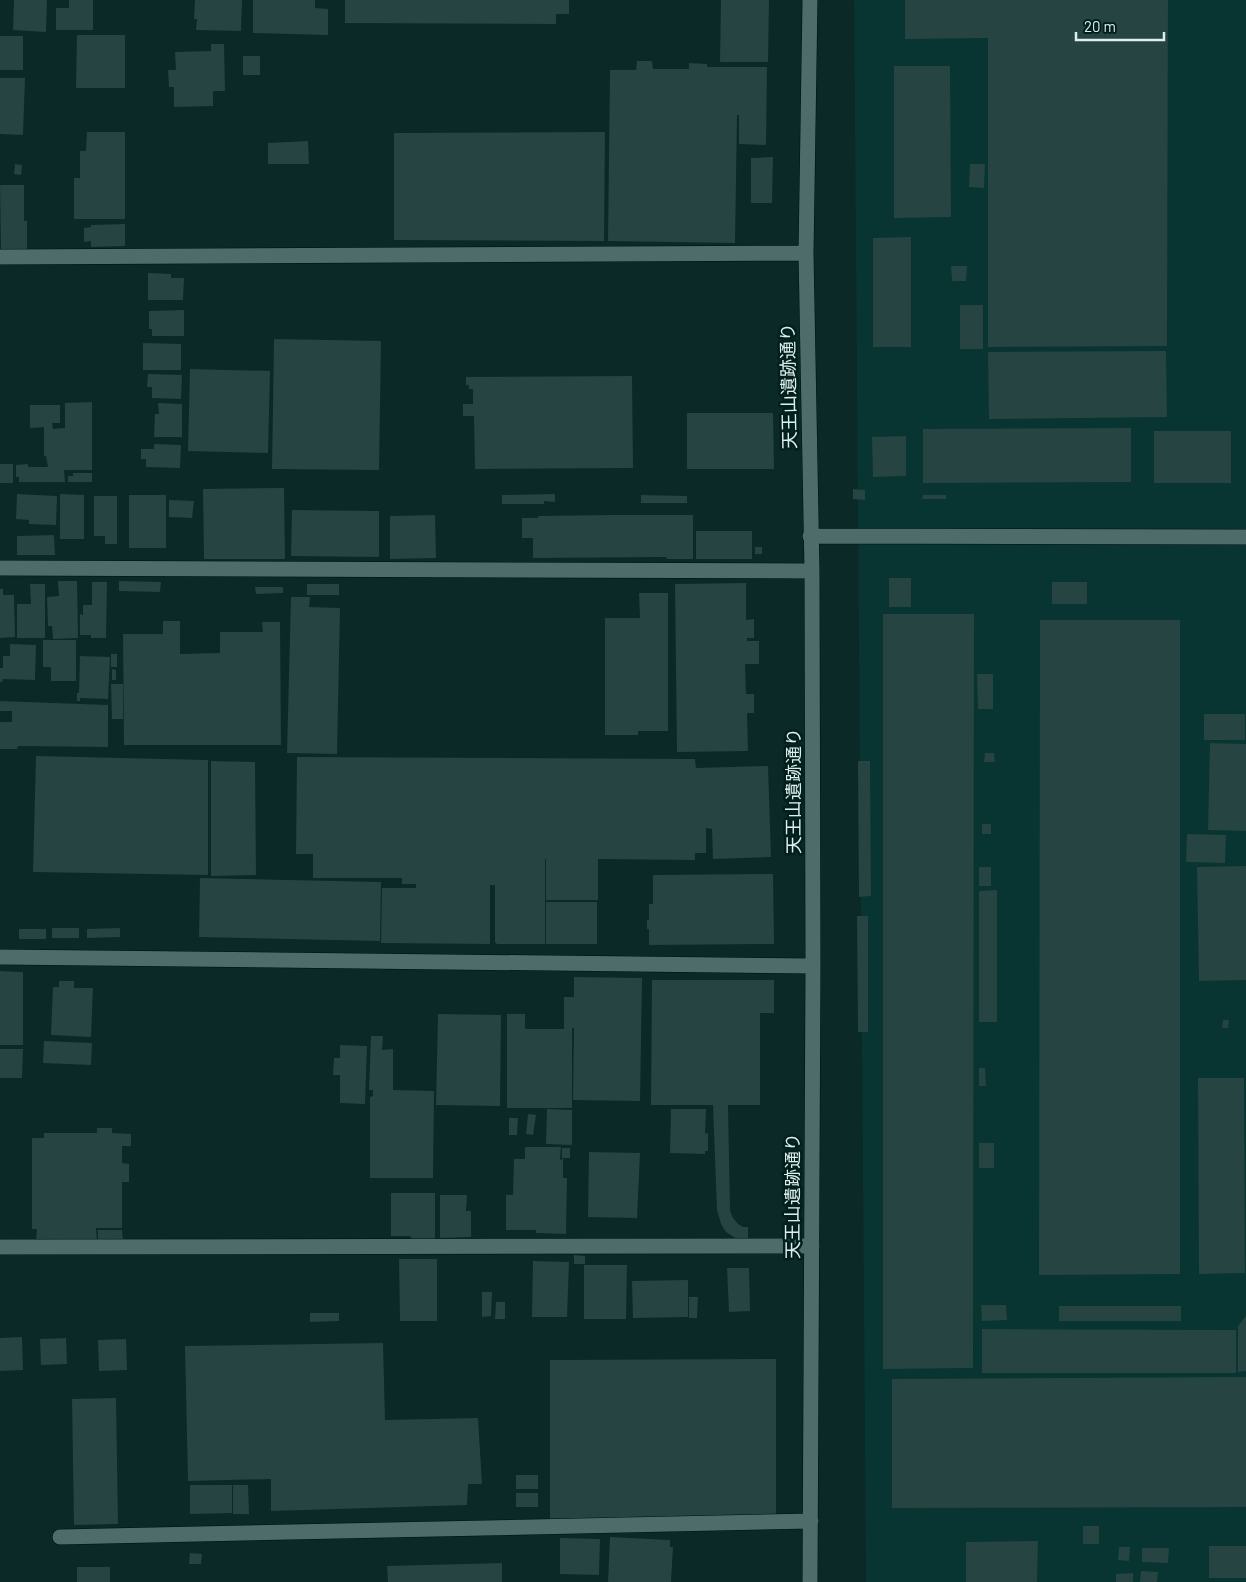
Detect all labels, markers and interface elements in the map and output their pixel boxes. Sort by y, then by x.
scale bar [1076,10,1164,42]
text: 20 m [1084,17,1116,35]
street label: 天王山遺跡通り [776,323,800,449]
street label: 天王山遺跡通り [782,728,804,854]
street label: 天王山遺跡通り [781,1133,803,1259]

